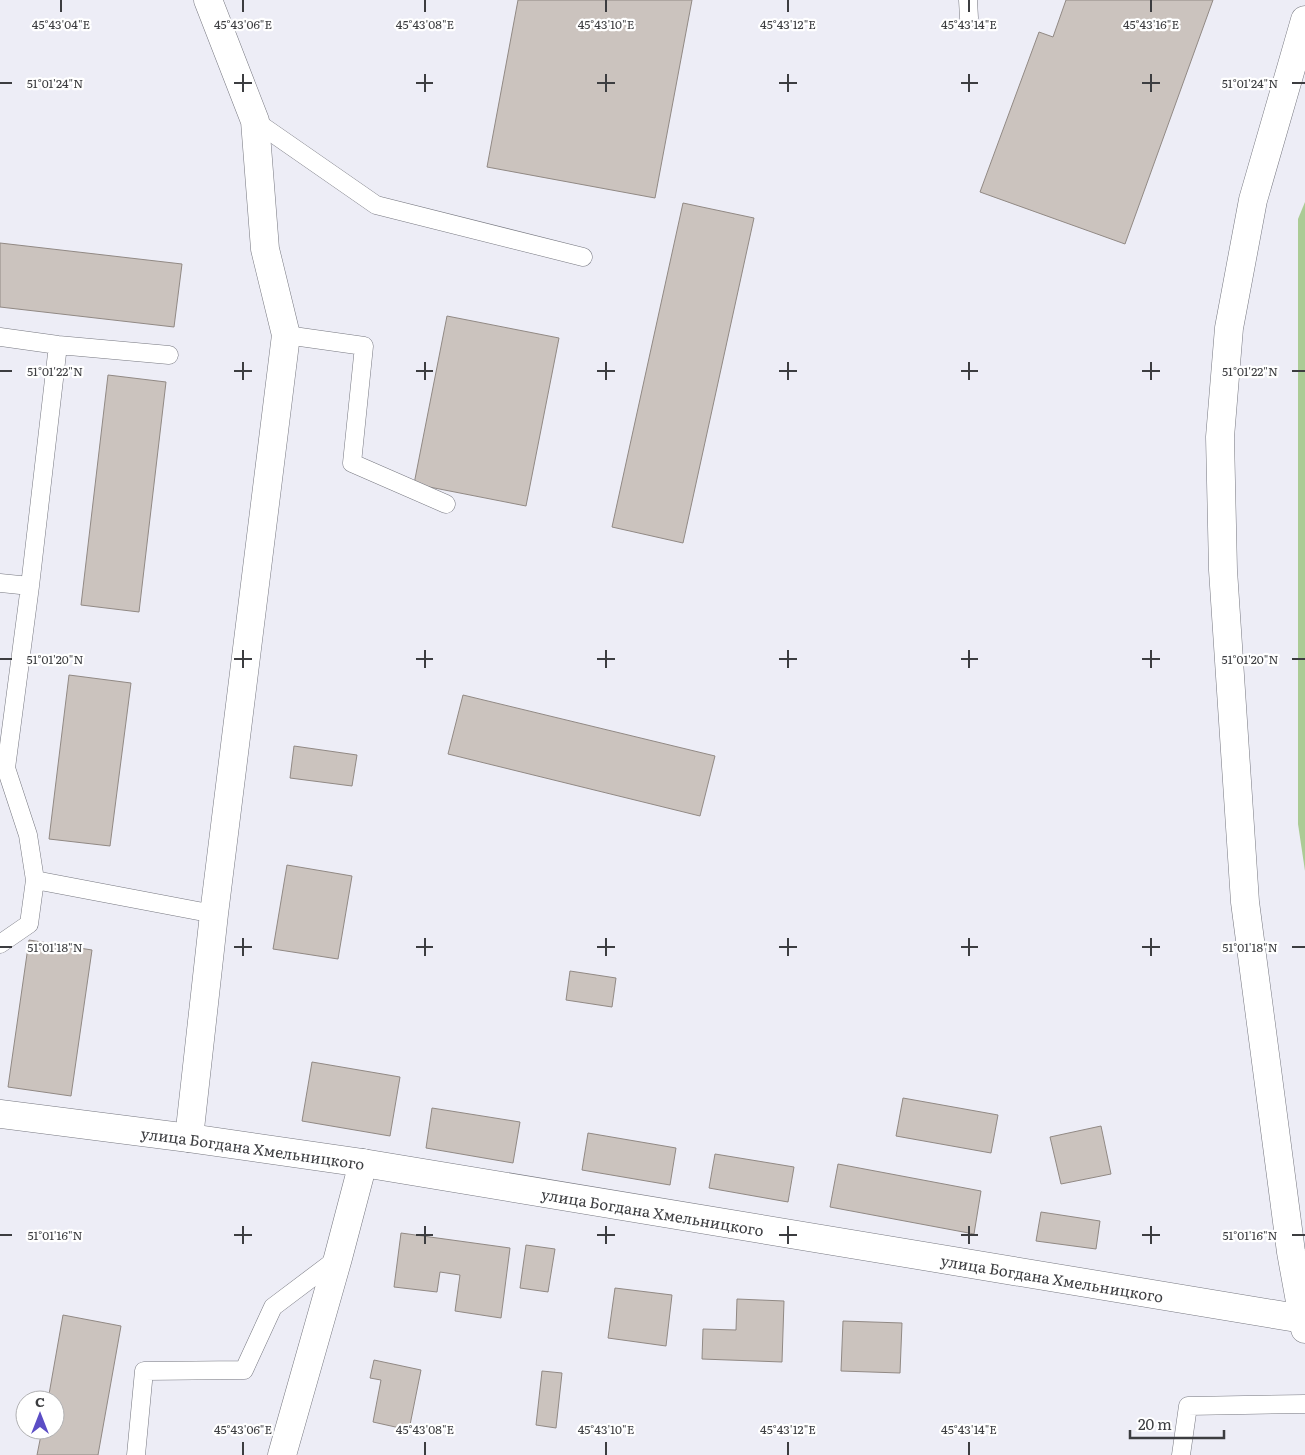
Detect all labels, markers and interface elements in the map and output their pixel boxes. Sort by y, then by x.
text: 45°43'04"E [32,15,91,33]
text: 45°43'06"E [214,15,272,33]
text: 45°43'08"E [396,15,455,33]
text: 45°43'10"E [578,15,635,33]
text: 45°43'12"E [760,15,816,33]
text: 45°43'14"E [941,15,997,33]
text: 45°43'16"E [1123,15,1179,33]
text: 51°01'24"N [27,74,83,92]
text: 51°01'24"N [1222,74,1278,92]
text: 51°01'22"N [27,362,83,380]
text: 51°01'22"N [1222,362,1278,380]
text: 51°01'20"N [27,650,83,668]
text: 51°01'20"N [1222,650,1278,668]
text: 51°01'18"N [27,938,83,956]
text: 51°01'18"N [1222,938,1278,956]
street label: улица Богдана Хмельницкого [140,1121,366,1175]
street label: улица Богдана Хмельницкого [540,1181,766,1241]
text: 51°01'16"N [27,1226,83,1244]
text: 51°01'16"N [1222,1226,1278,1244]
street label: улица Богдана Хмельницкого [939,1248,1166,1307]
north arrow [15,1390,65,1440]
text: С [35,1391,45,1411]
scale bar [1130,1408,1224,1440]
text: 20 m [1138,1412,1172,1435]
text: 45°43'06"E [214,1420,272,1438]
text: 45°43'08"E [396,1420,455,1438]
text: 45°43'10"E [578,1420,635,1438]
text: 45°43'12"E [760,1420,816,1438]
text: 45°43'14"E [941,1420,997,1438]

